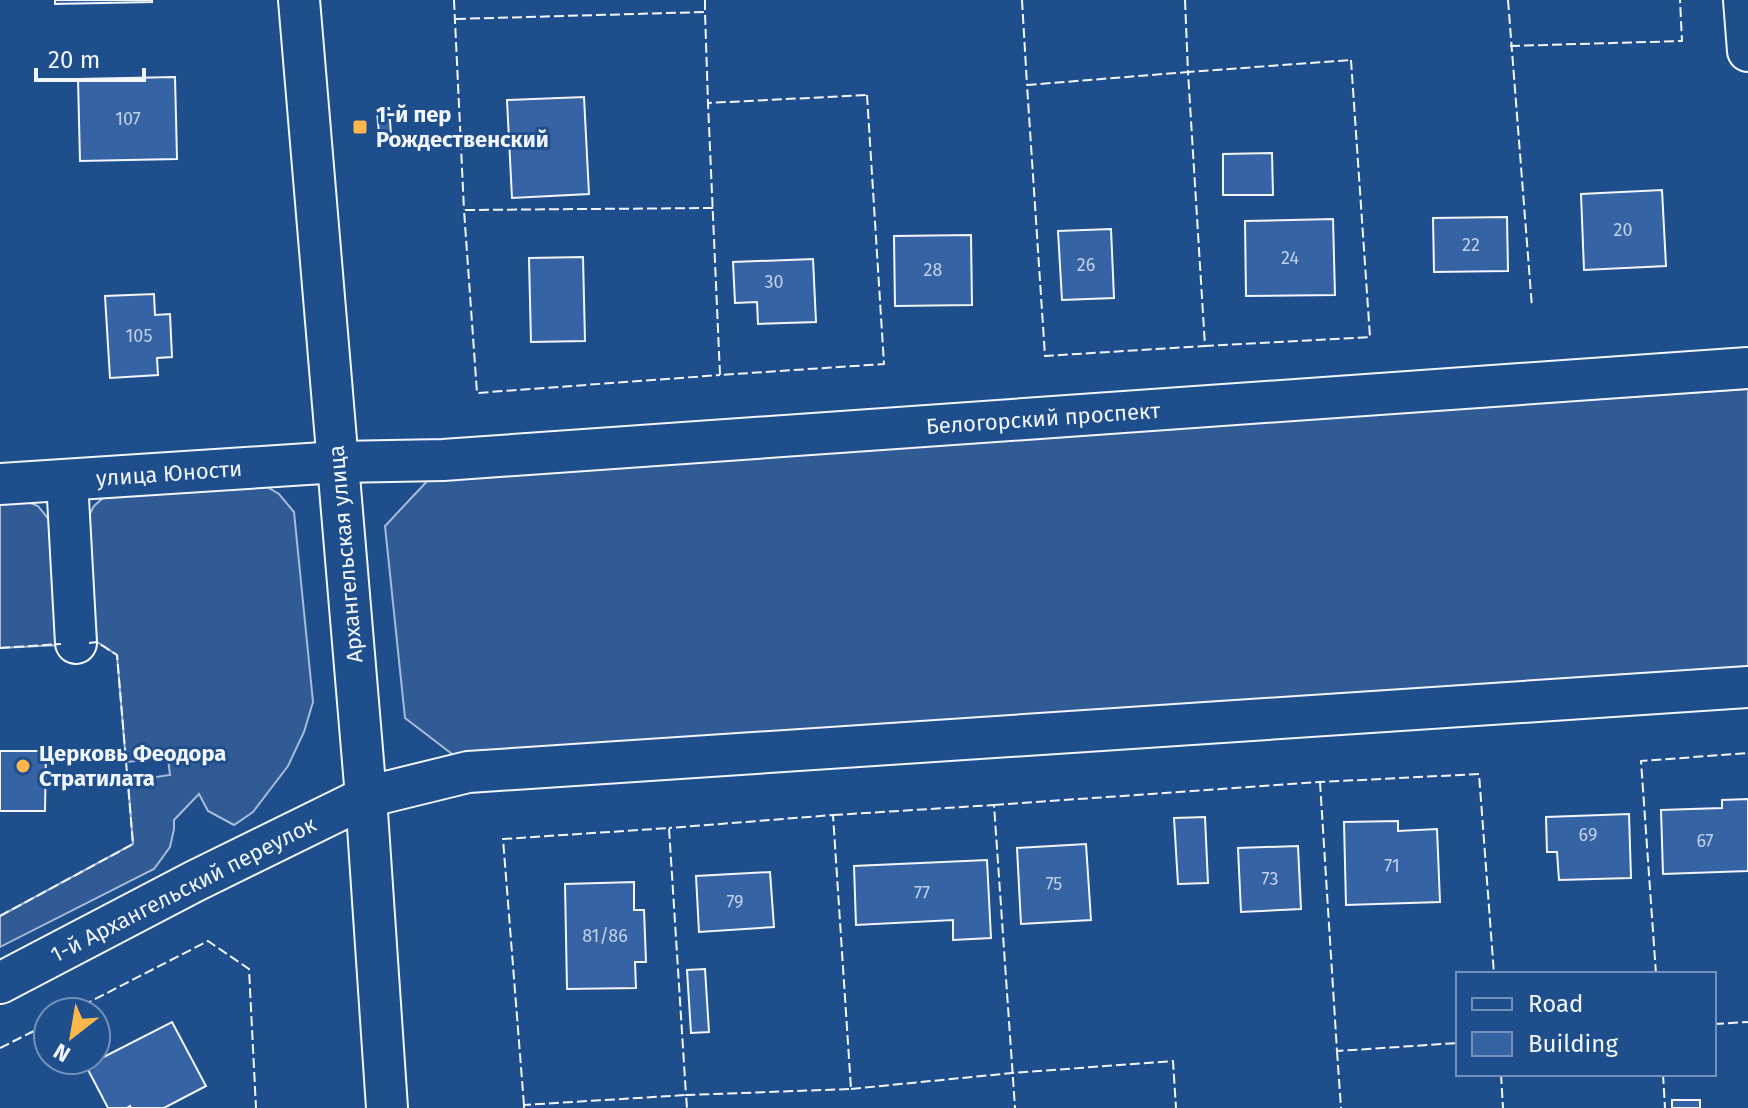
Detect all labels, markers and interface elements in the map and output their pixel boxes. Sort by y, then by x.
scale bar [36,32,144,82]
text: 20 m [48,46,100,74]
place label: 1-й пер Рождественский [376,101,549,153]
house number: 107 [115,108,141,130]
marker: 1-й пер Рождественский [351,118,369,136]
house number: 20 [1614,219,1632,241]
house number: 22 [1462,234,1480,256]
house number: 24 [1281,247,1299,269]
house number: 26 [1077,254,1095,276]
house number: 28 [924,259,942,281]
house number: 30 [764,271,784,293]
house number: 105 [126,325,152,347]
street label: Белогорский проспект [925,397,1161,440]
street label: Архангельская улица [323,444,368,664]
street label: улица Юности [95,455,243,492]
place label: Церковь Феодора Стратилата [39,740,226,792]
marker: Церковь Феодора Стратилата [14,757,32,775]
street label: 1-й Архангельский переулок [46,810,321,968]
house number: 69 [1579,824,1597,846]
house number: 67 [1696,830,1714,852]
house number: 71 [1384,855,1400,877]
house number: 73 [1262,868,1278,890]
house number: 75 [1046,873,1062,895]
house number: 77 [914,882,930,904]
house number: 79 [726,891,744,913]
house number: 81/86 [582,925,628,947]
legend [1456,972,1716,1076]
text: Road [1528,990,1583,1018]
north arrow [32,996,112,1076]
text: Building [1528,1030,1618,1058]
text: N [49,1037,75,1068]

